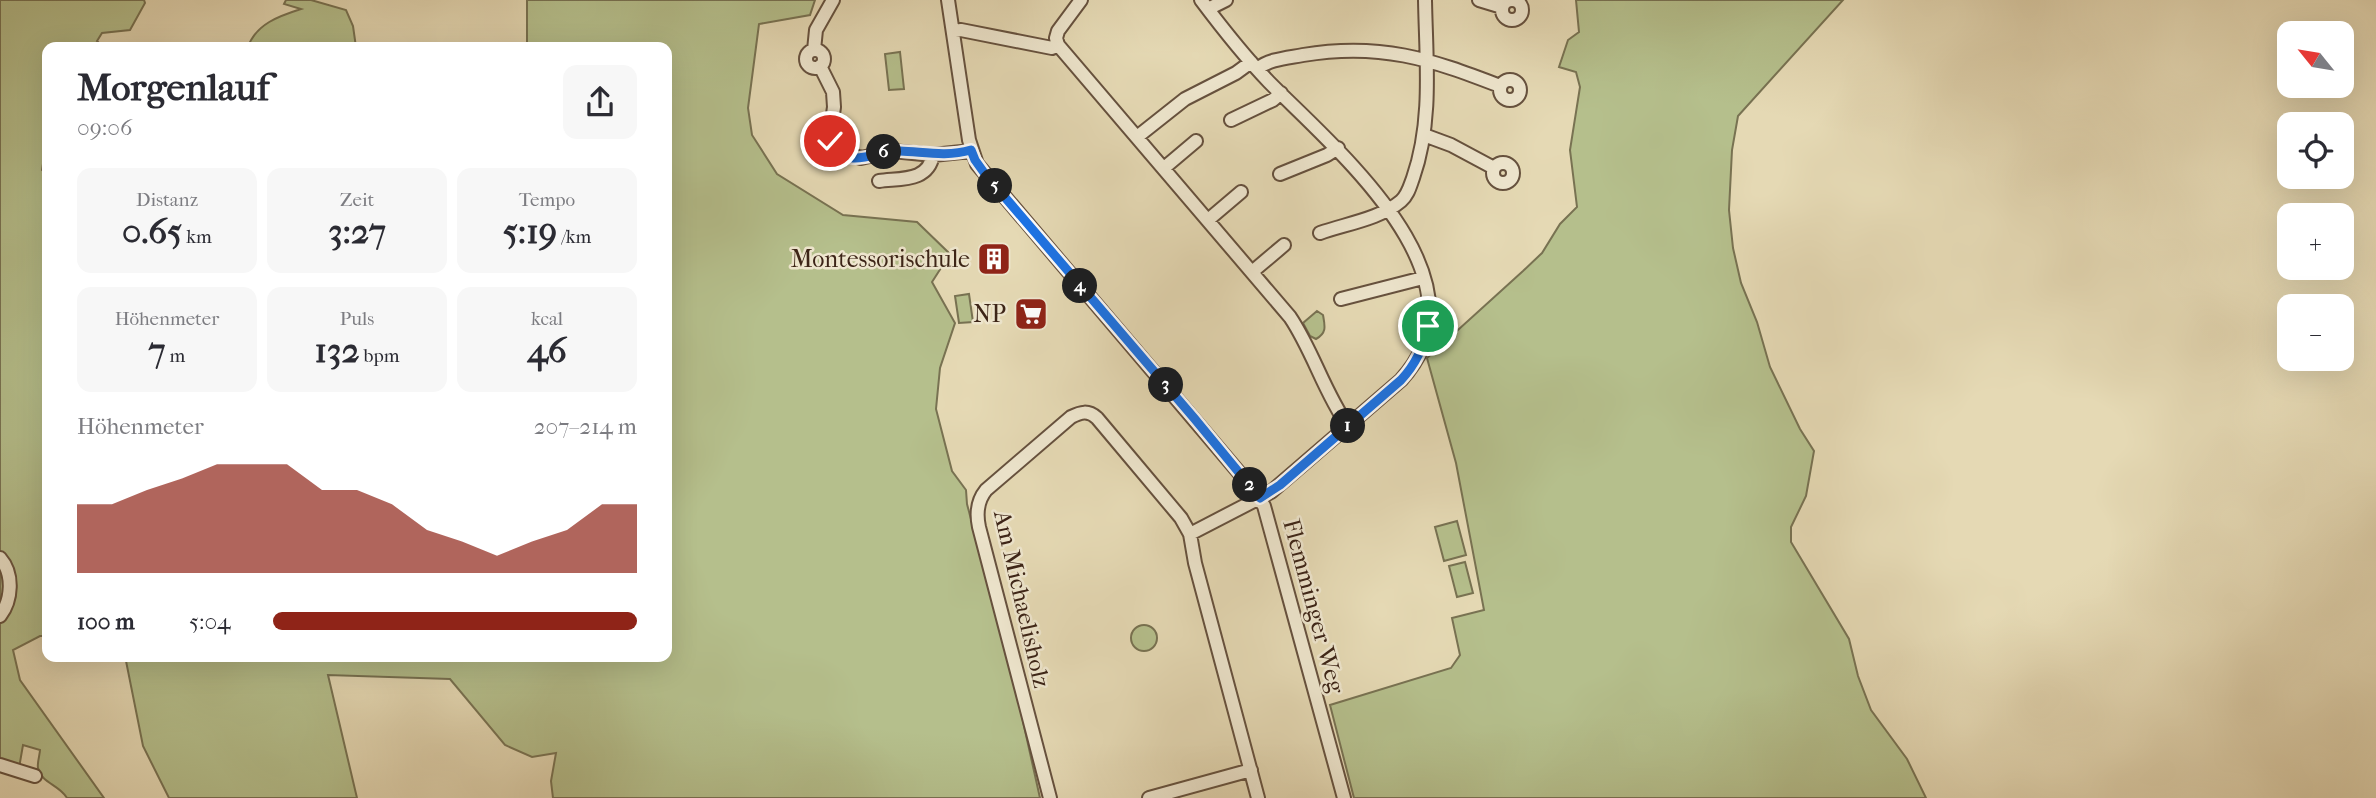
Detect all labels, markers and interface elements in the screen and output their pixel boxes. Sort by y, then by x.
north arrow [2277,21,2354,98]
map controls [2277,21,2354,371]
text: Morgenlauf [77,65,270,110]
button: share [563,65,637,139]
pin [800,111,860,171]
button: locate [2277,112,2354,189]
text: 09:06 [77,114,132,141]
icon: check [811,122,849,160]
pin: 6 [866,134,902,170]
text: 6 [878,140,889,162]
pin: 5 [978,168,1012,204]
text: 5 [990,174,999,196]
text: Distanz [136,189,198,211]
text: Zeit [340,189,374,211]
text: Tempo [519,189,575,211]
button: + [2277,203,2354,280]
text: 0.65 [122,211,182,252]
text: 3:27 [328,211,386,252]
text: 5:19 [503,211,557,252]
text: km [182,226,212,248]
text: /km [557,226,591,248]
building icon: Montessorischule [975,240,1013,278]
place label: Montessorischule [791,245,970,273]
pin: 4 [1062,268,1098,304]
text: 4 [1074,274,1085,296]
button: − [2277,294,2354,371]
supermarket icon: NP [1012,295,1050,333]
pin [1398,296,1458,356]
place label: NP [973,300,1006,328]
icon: arrive [1409,307,1447,345]
text: Höhenmeter [115,308,219,330]
text: Puls [340,308,374,330]
text: kcal [531,308,563,330]
text: 7 [149,330,166,371]
text: 132 [315,330,359,371]
text: 46 [527,330,567,371]
text: m [166,345,185,367]
text: bpm [359,345,399,367]
pin: 3 [1148,368,1184,402]
text: 3 [1162,373,1169,395]
pin: 1 [1330,408,1366,444]
text: Höhenmeter [77,413,204,440]
text: 207–214 m [534,413,637,440]
text: 1 [1344,414,1351,436]
pin: 2 [1232,468,1268,503]
text: 2 [1245,473,1254,495]
street label: Am Michaelisholz [988,506,1056,691]
street label: Flemminger Weg [1277,516,1351,697]
text: 100 m [77,608,135,635]
text: 5:04 [189,608,231,635]

